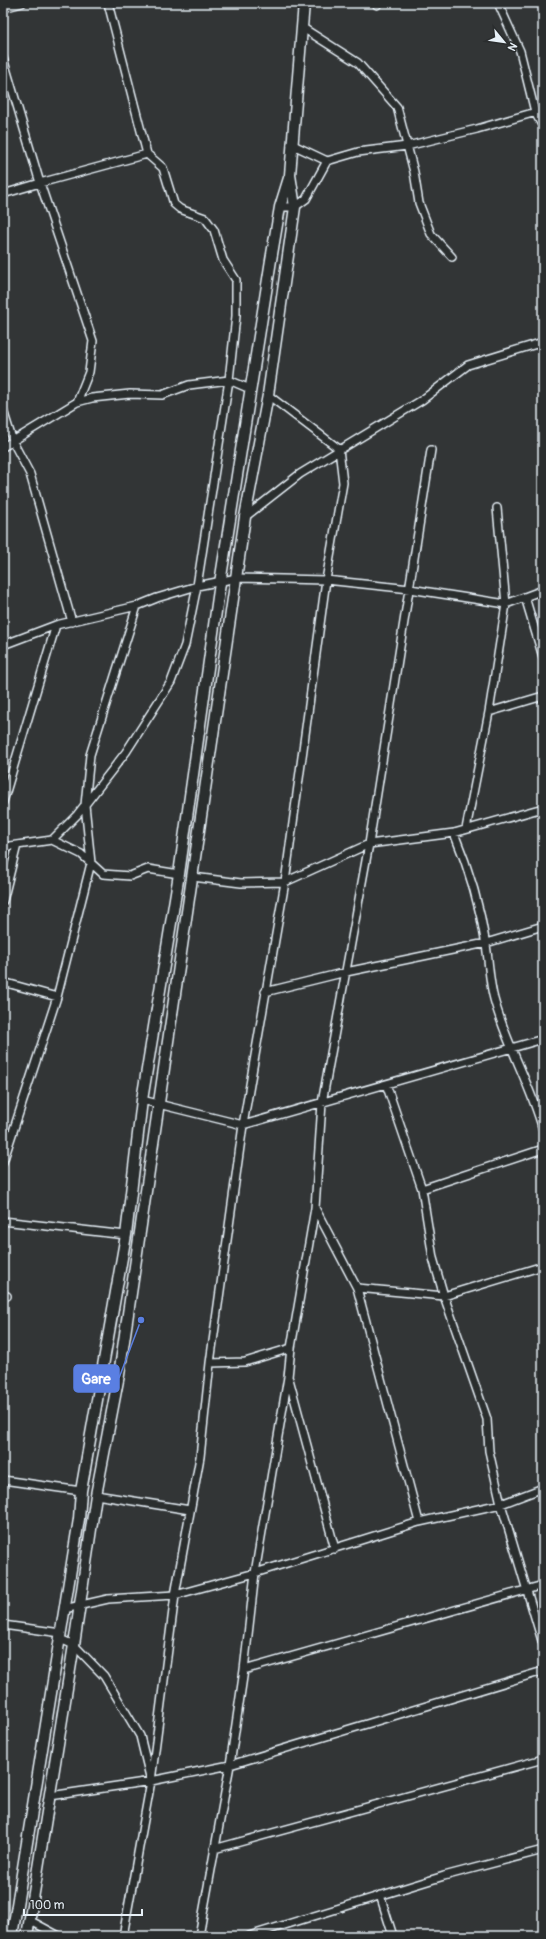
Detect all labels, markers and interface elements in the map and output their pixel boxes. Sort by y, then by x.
north arrow [484,22,524,62]
text: N [505,40,520,54]
callout: Gare [74,1365,119,1392]
text: Gare [81,1370,111,1389]
scale bar [24,1891,142,1917]
text: 100 m [30,1898,65,1913]

